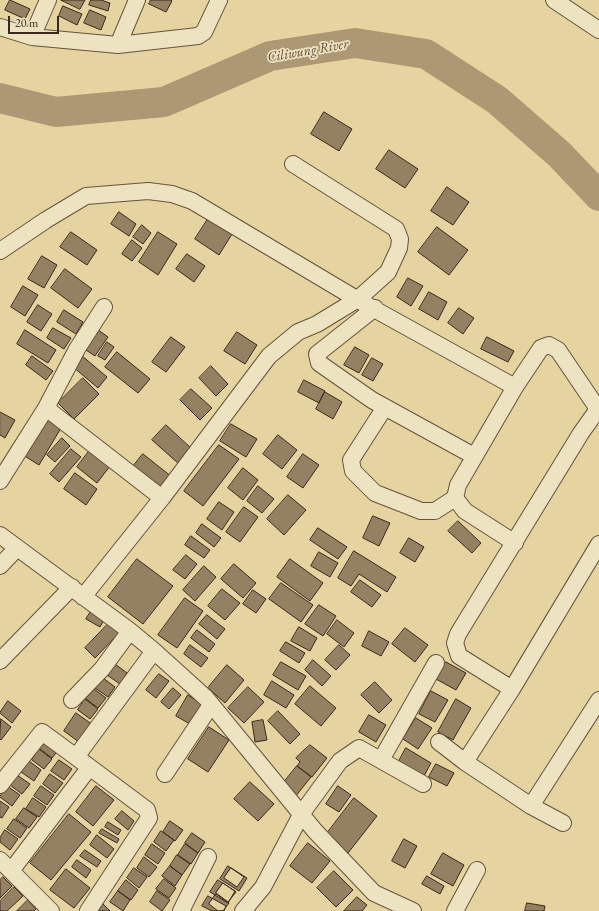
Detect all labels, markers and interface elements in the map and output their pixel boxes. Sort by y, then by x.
scale bar [10,8,61,34]
text: 20 m [15,15,38,31]
water label: Ciliwung River [266,36,350,66]

